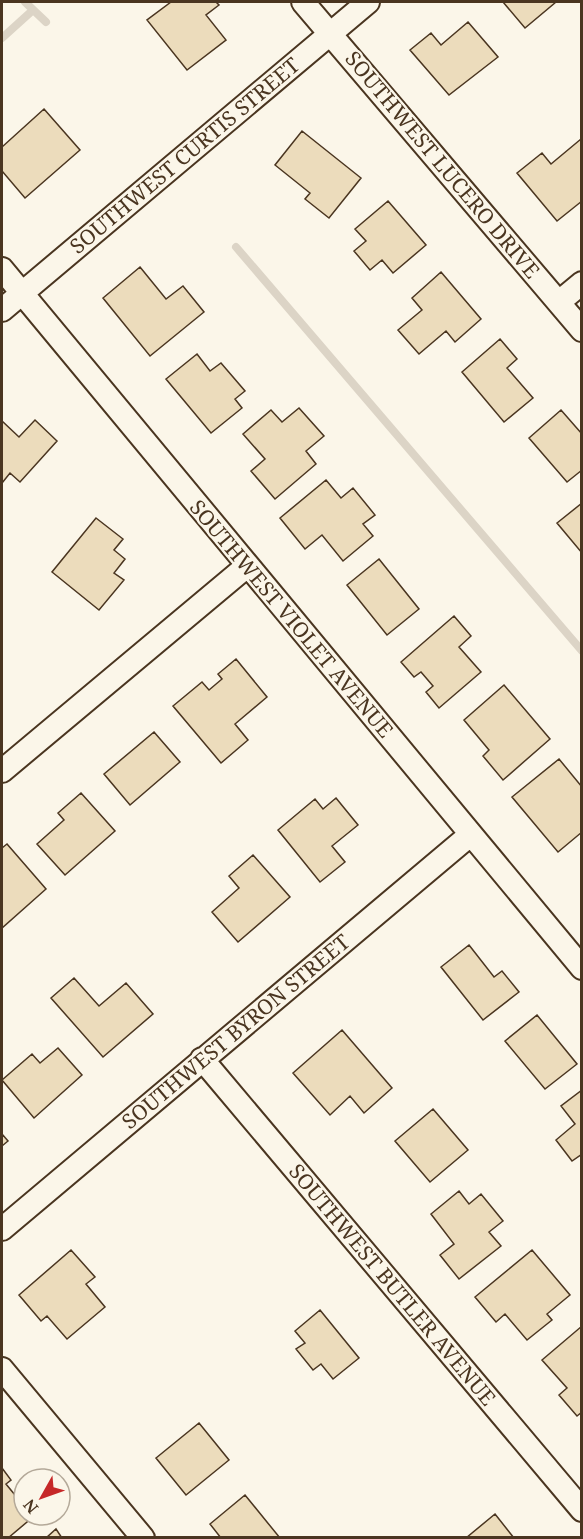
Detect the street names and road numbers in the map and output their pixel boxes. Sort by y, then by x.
street label: SOUTHWEST LUCERO DRIVE [339,45,546,284]
street label: SOUTHWEST CURTIS STREET [64,51,305,260]
street label: SOUTHWEST VIOLET AVENUE [184,493,400,743]
street label: SOUTHWEST BYRON STREET [116,928,355,1135]
street label: SOUTHWEST BUTLER AVENUE [283,1158,502,1411]

